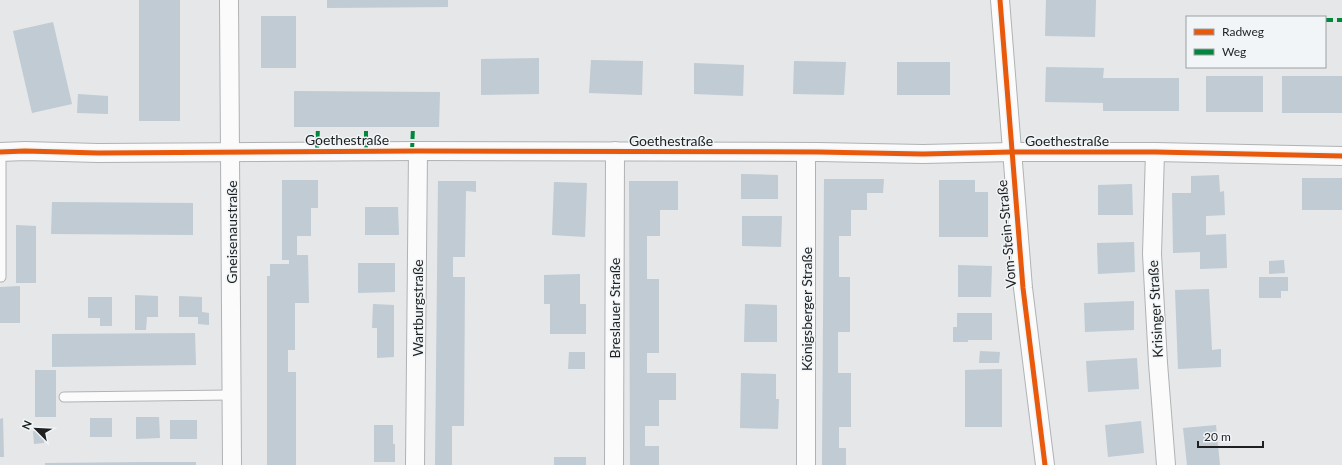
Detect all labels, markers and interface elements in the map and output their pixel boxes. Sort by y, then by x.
legend [1186,16,1326,68]
text: Radweg [1222,24,1264,39]
text: Weg [1222,44,1246,59]
street label: Goethestraße [305,131,389,148]
street label: Goethestraße [629,132,713,149]
street label: Goethestraße [1025,132,1109,149]
street label: Vom-Stein-Straße [993,179,1019,289]
street label: Gneisenaustraße [223,180,240,284]
street label: Königsberger Straße [798,247,815,371]
street label: Breslauer Straße [606,258,623,358]
street label: Wartburgstraße [409,259,426,357]
street label: Krisinger Straße [1144,260,1166,358]
north arrow [16,409,56,449]
text: N [19,418,34,431]
scale bar [1198,423,1263,449]
text: 20 m [1204,429,1231,444]

